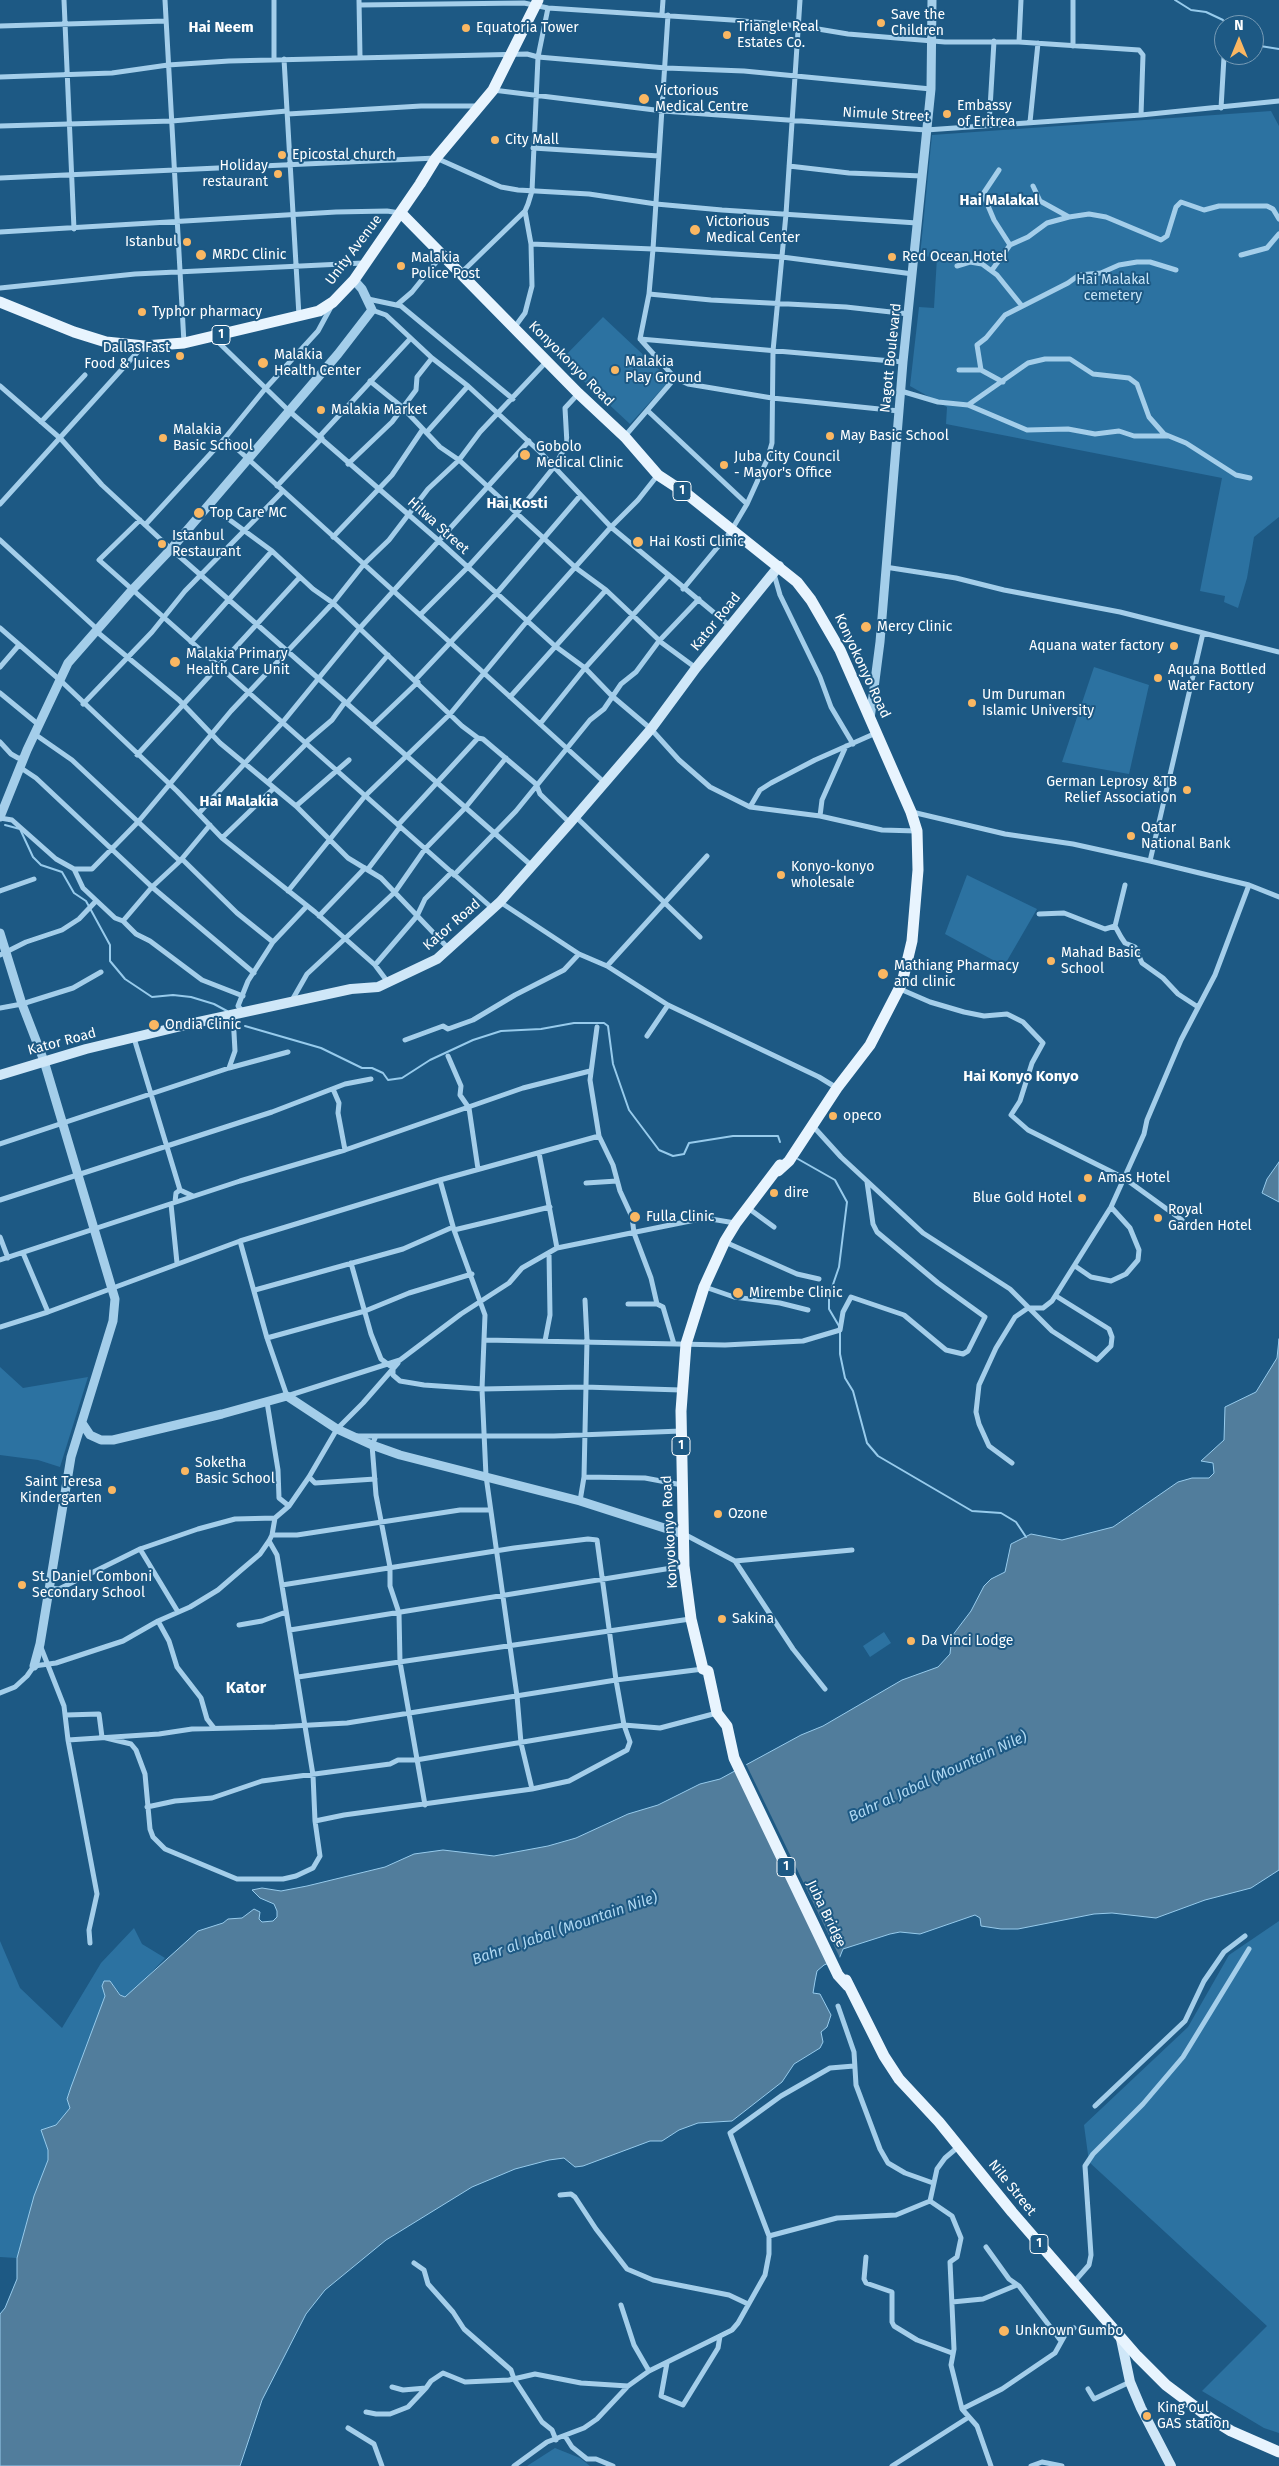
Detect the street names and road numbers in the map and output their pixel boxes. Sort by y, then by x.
street label: Nimule Street [842,104,930,126]
street label: Unity Avenue [322,212,386,288]
street label: Nagott Boulevard [877,302,905,414]
street label: Konyokonyo Road [525,318,617,410]
road number: 1 [212,326,230,344]
road number: 1 [673,482,691,501]
street label: Hilwa Street [404,494,472,558]
street label: Kator Road [687,589,745,655]
street label: Konyokonyo Road [830,611,894,721]
street label: Kator Road [420,896,484,954]
street label: Kator Road [26,1025,98,1059]
road number: 1 [672,1436,690,1455]
street label: Konyokonyo Road [659,1475,681,1589]
road number: 1 [777,1858,795,1876]
street label: Juba Bridge [802,1878,850,1950]
street label: Nile Street [984,2157,1040,2219]
road number: 1 [1030,2234,1048,2254]

